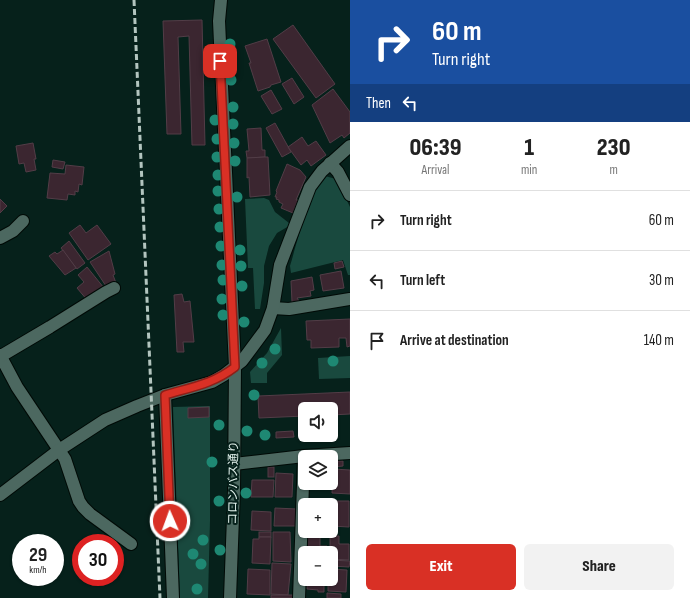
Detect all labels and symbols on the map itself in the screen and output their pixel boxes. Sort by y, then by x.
pin [203,44,237,78]
street label: コロンバス通り [225,441,242,525]
position arrow [149,500,191,542]
speed limit sign: 30 [72,534,124,586]

